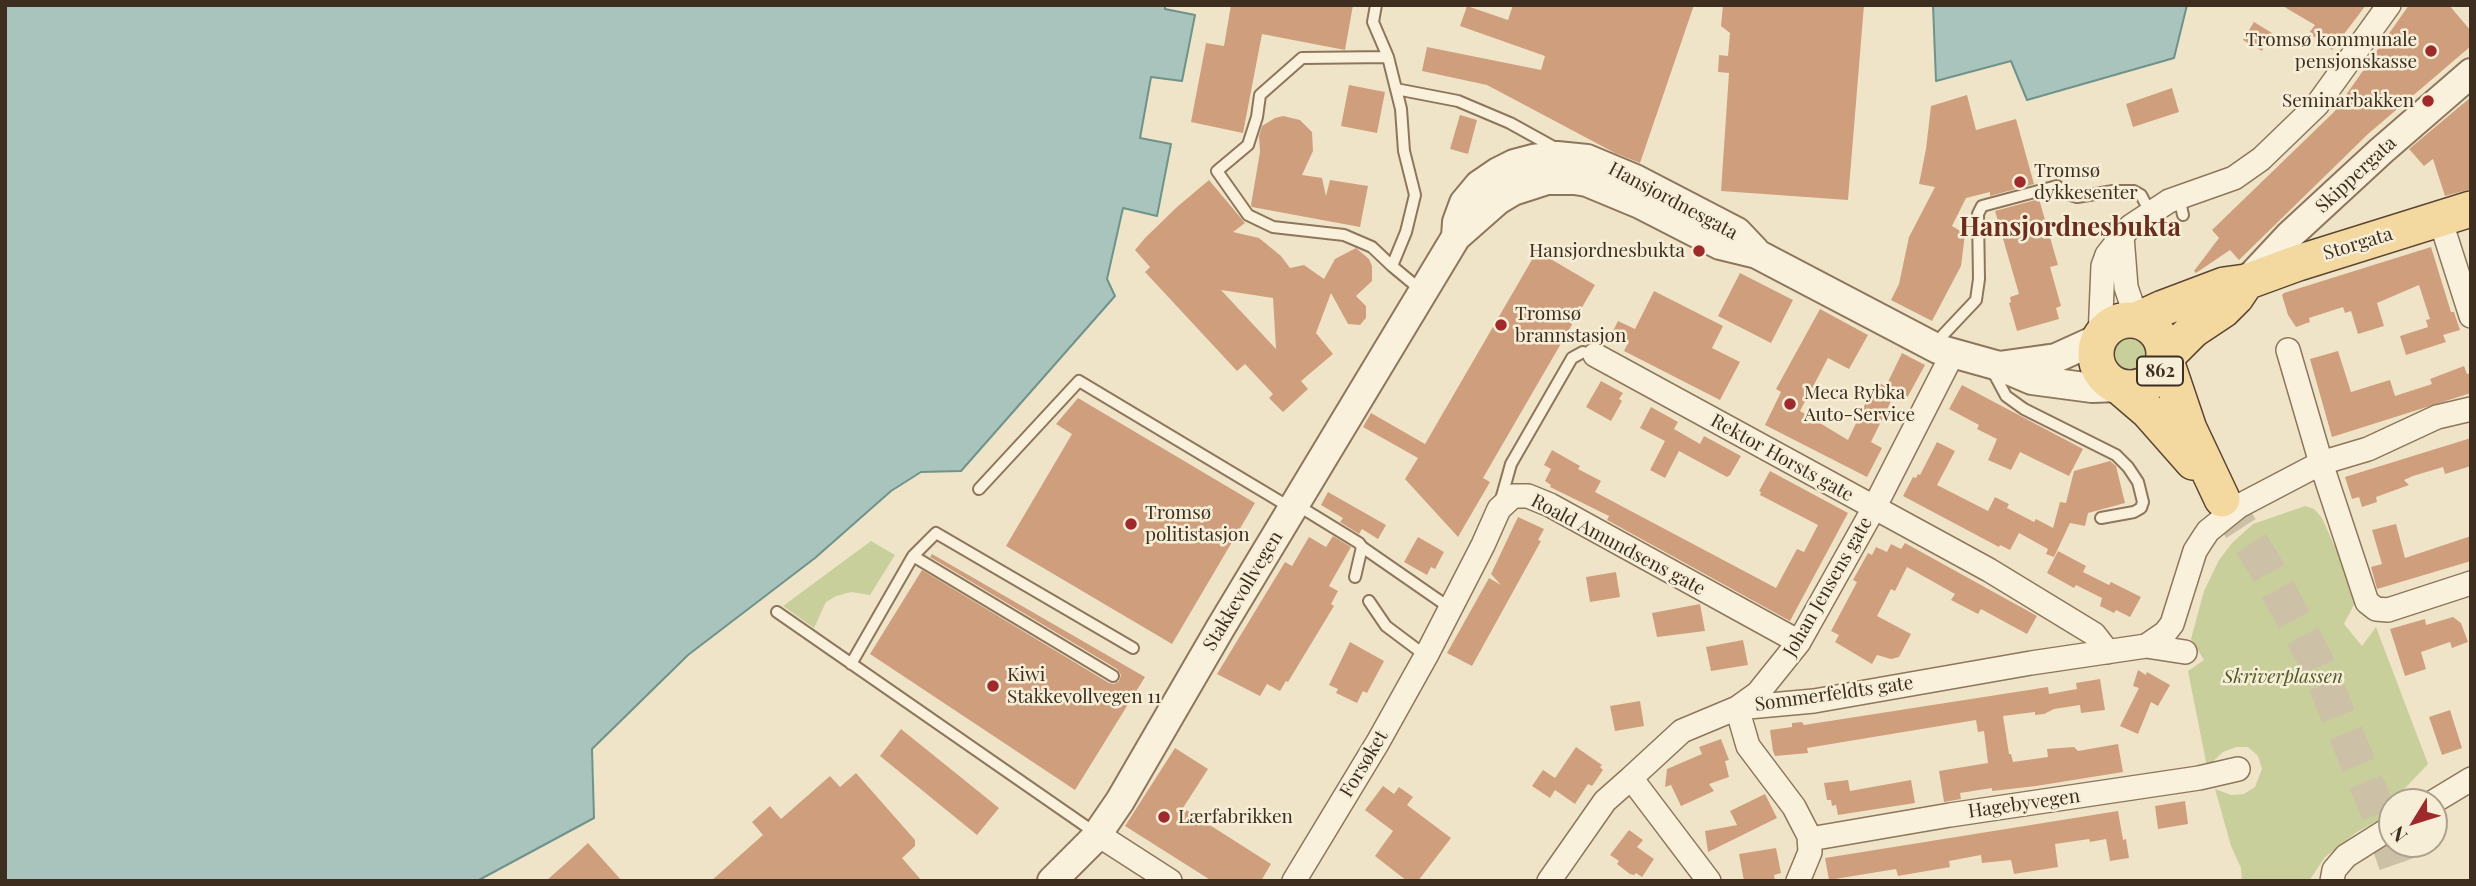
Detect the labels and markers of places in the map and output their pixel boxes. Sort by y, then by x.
place label: Tromsø kommunale pensjonskasse [2245,29,2417,73]
marker: Tromsø kommunale pensjonskasse [2423,43,2439,59]
place label: Seminarbakken [2282,90,2414,112]
marker: Seminarbakken [2420,93,2436,109]
place label: Tromsø dykkesenter [2034,160,2138,204]
marker: Tromsø dykkesenter [2012,174,2028,190]
place label: Hansjordnesbukta [1529,240,1685,262]
marker: Hansjordnesbukta [1691,243,1707,259]
place label: Tromsø brannstasjon [1515,303,1626,347]
marker: Tromsø brannstasjon [1493,317,1509,333]
place label: Meca Rybka Auto-Service [1804,382,1915,426]
marker: Meca Rybka Auto-Service [1782,396,1798,412]
place label: Tromsø politistasjon [1145,502,1250,546]
marker: Tromsø politistasjon [1123,516,1139,532]
place label: Kiwi Stakkevollvegen 11 [1007,664,1161,708]
marker: Kiwi Stakkevollvegen 11 [985,678,1001,694]
place label: Lærfabrikken [1178,806,1293,828]
marker: Lærfabrikken [1156,809,1172,825]

